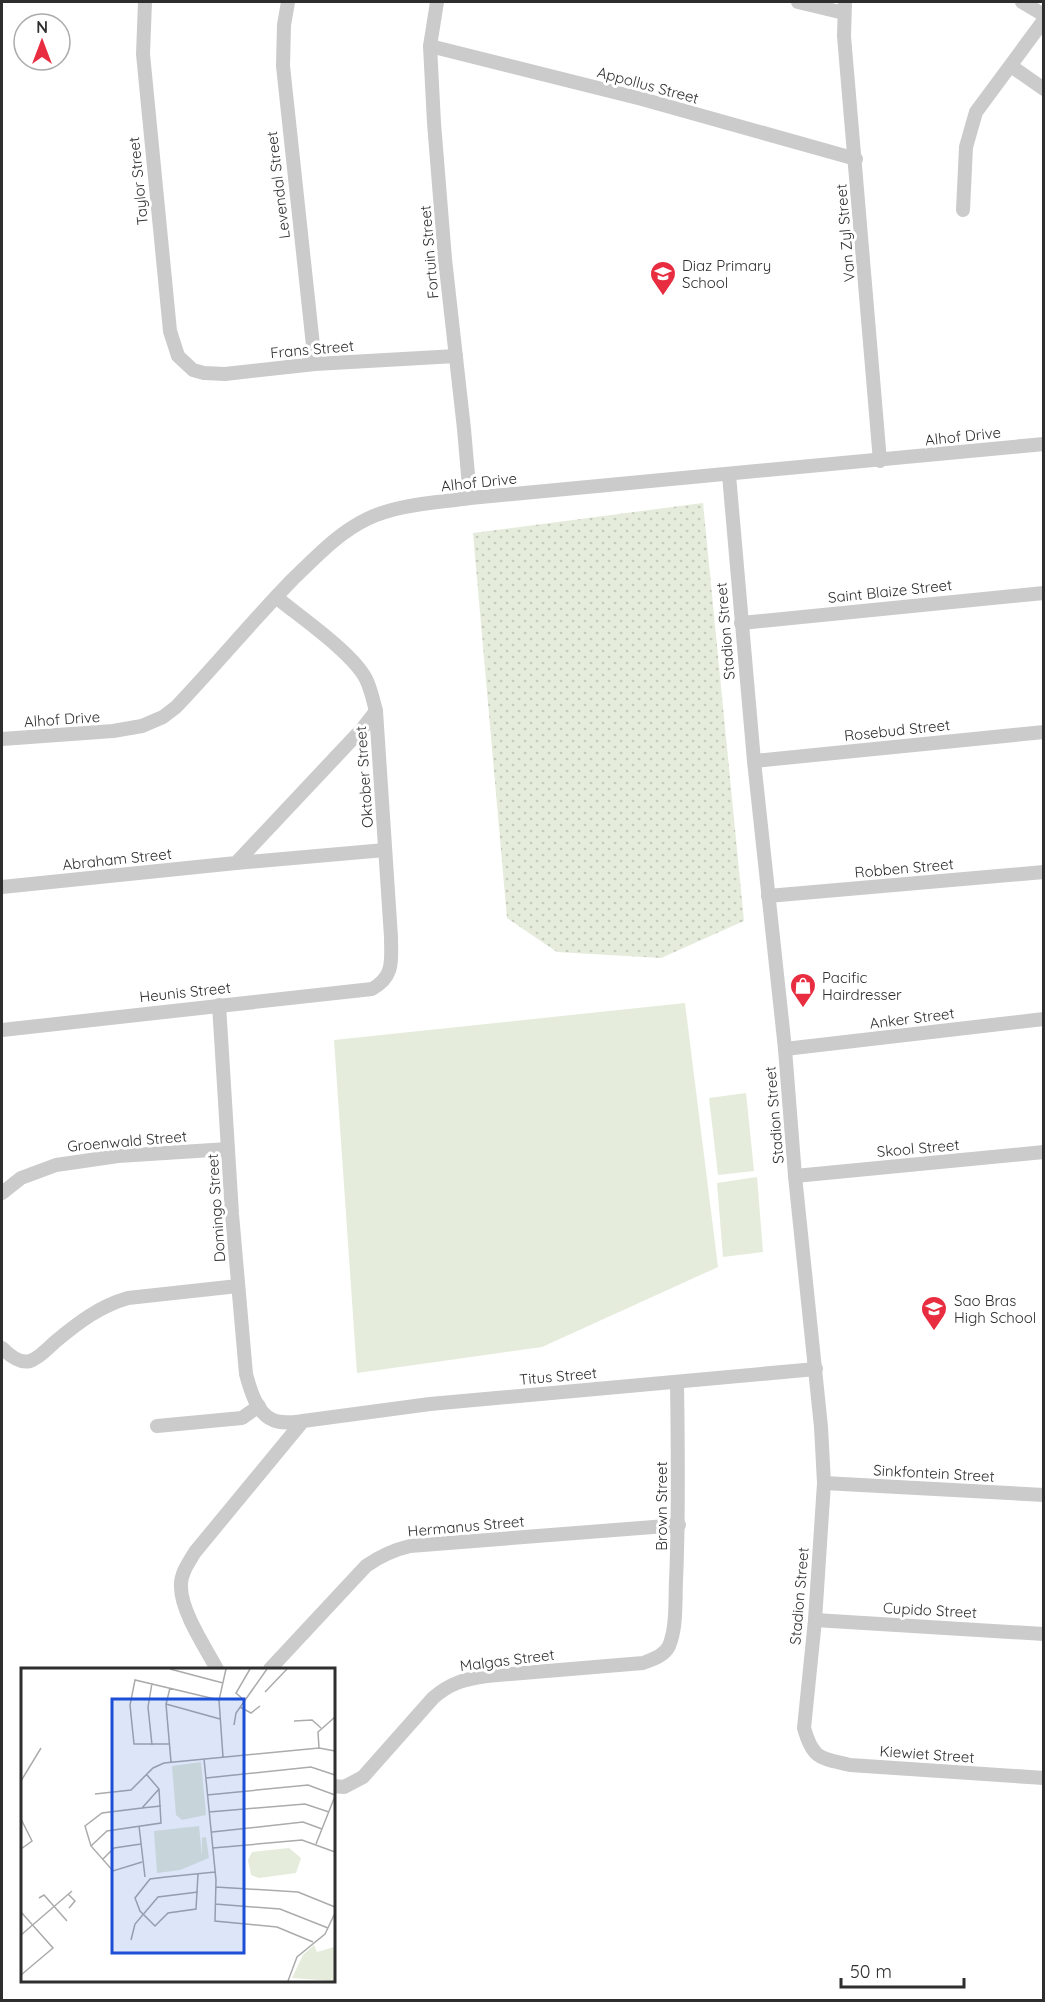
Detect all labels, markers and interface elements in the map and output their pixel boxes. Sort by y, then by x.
north arrow [12,12,72,72]
text: N [36,17,48,37]
street label: Appollus Street [595,62,701,108]
street label: Levendal Street [262,130,294,240]
street label: Taylor Street [124,136,152,226]
street label: Van Zyl Street [831,183,859,283]
street label: Fortuin Street [415,204,443,300]
place label: Diaz Primary School [682,256,771,292]
school or university icon: Diaz Primary School [648,259,678,297]
street label: Frans Street [269,336,355,362]
street label: Alhof Drive [924,423,1002,449]
street label: Alhof Drive [440,469,518,495]
street label: Saint Blaize Street [827,575,953,607]
street label: Stadion Street [711,581,739,681]
street label: Alhof Drive [23,707,101,731]
street label: Rosebud Street [843,715,951,745]
street label: Oktober Street [351,725,377,829]
street label: Abraham Street [61,844,173,874]
street label: Robben Street [854,854,954,882]
place label: Pacific Hairdresser [822,968,902,1004]
shop icon: Pacific Hairdresser [788,971,818,1009]
street label: Heunis Street [138,978,232,1006]
street label: Anker Street [868,1003,956,1033]
street label: Stadion Street [760,1065,788,1165]
street label: Groenwald Street [66,1126,188,1156]
street label: Skool Street [876,1135,960,1161]
street label: Domingo Street [203,1153,229,1263]
place label: Sao Bras High School [954,1291,1036,1327]
school or university icon: Sao Bras High School [919,1294,949,1332]
street label: Titus Street [518,1363,598,1389]
street label: Sinkfontein Street [873,1460,995,1486]
street label: Brown Street [652,1461,671,1551]
street label: Hermanus Street [407,1511,525,1541]
street label: Stadion Street [785,1546,813,1646]
street label: Cupido Street [883,1598,977,1622]
street label: Malgas Street [459,1645,555,1675]
inset map [21,1668,334,1981]
street label: Kiewiet Street [879,1741,975,1767]
scale bar [841,1951,964,1989]
text: 50 m [850,1960,892,1983]

